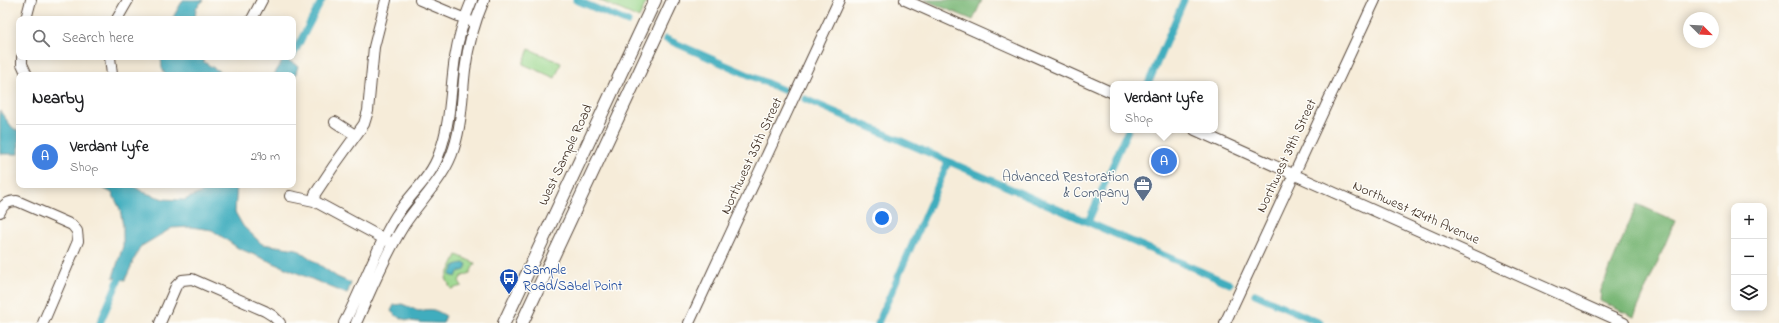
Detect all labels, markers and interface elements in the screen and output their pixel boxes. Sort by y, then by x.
north arrow [1683,12,1719,48]
search box [16,16,296,60]
icon: search [30,27,52,49]
text: Search here [62,27,134,49]
popup [1110,81,1218,133]
text: Nearby [32,86,84,111]
text: Verdant Lyfe [1125,87,1203,109]
street label: Northwest 35th Street [716,94,789,218]
street label: Northwest 39th Street [1251,95,1323,216]
street label: West Sample Road [533,101,599,209]
text: Shop [1125,109,1153,128]
text: Verdant Lyfe [70,136,149,158]
pin: A [1151,146,1177,176]
text: A [41,147,49,166]
text: 290 m [251,147,280,166]
text: Shop [70,158,98,177]
place label: Advanced Restoration & Company [1002,167,1129,205]
office icon: Advanced Restoration & Company [1132,174,1154,202]
street label: Northwest 124th Avenue [1349,176,1484,251]
map controls [1731,203,1767,311]
button: + [1731,203,1767,239]
your location [872,208,892,228]
button: − [1731,239,1767,275]
place label: Sample Road/Sabel Point [523,260,623,297]
bus stop icon: Sample Road/Sabel Point [498,267,520,295]
button: layers [1731,275,1767,311]

